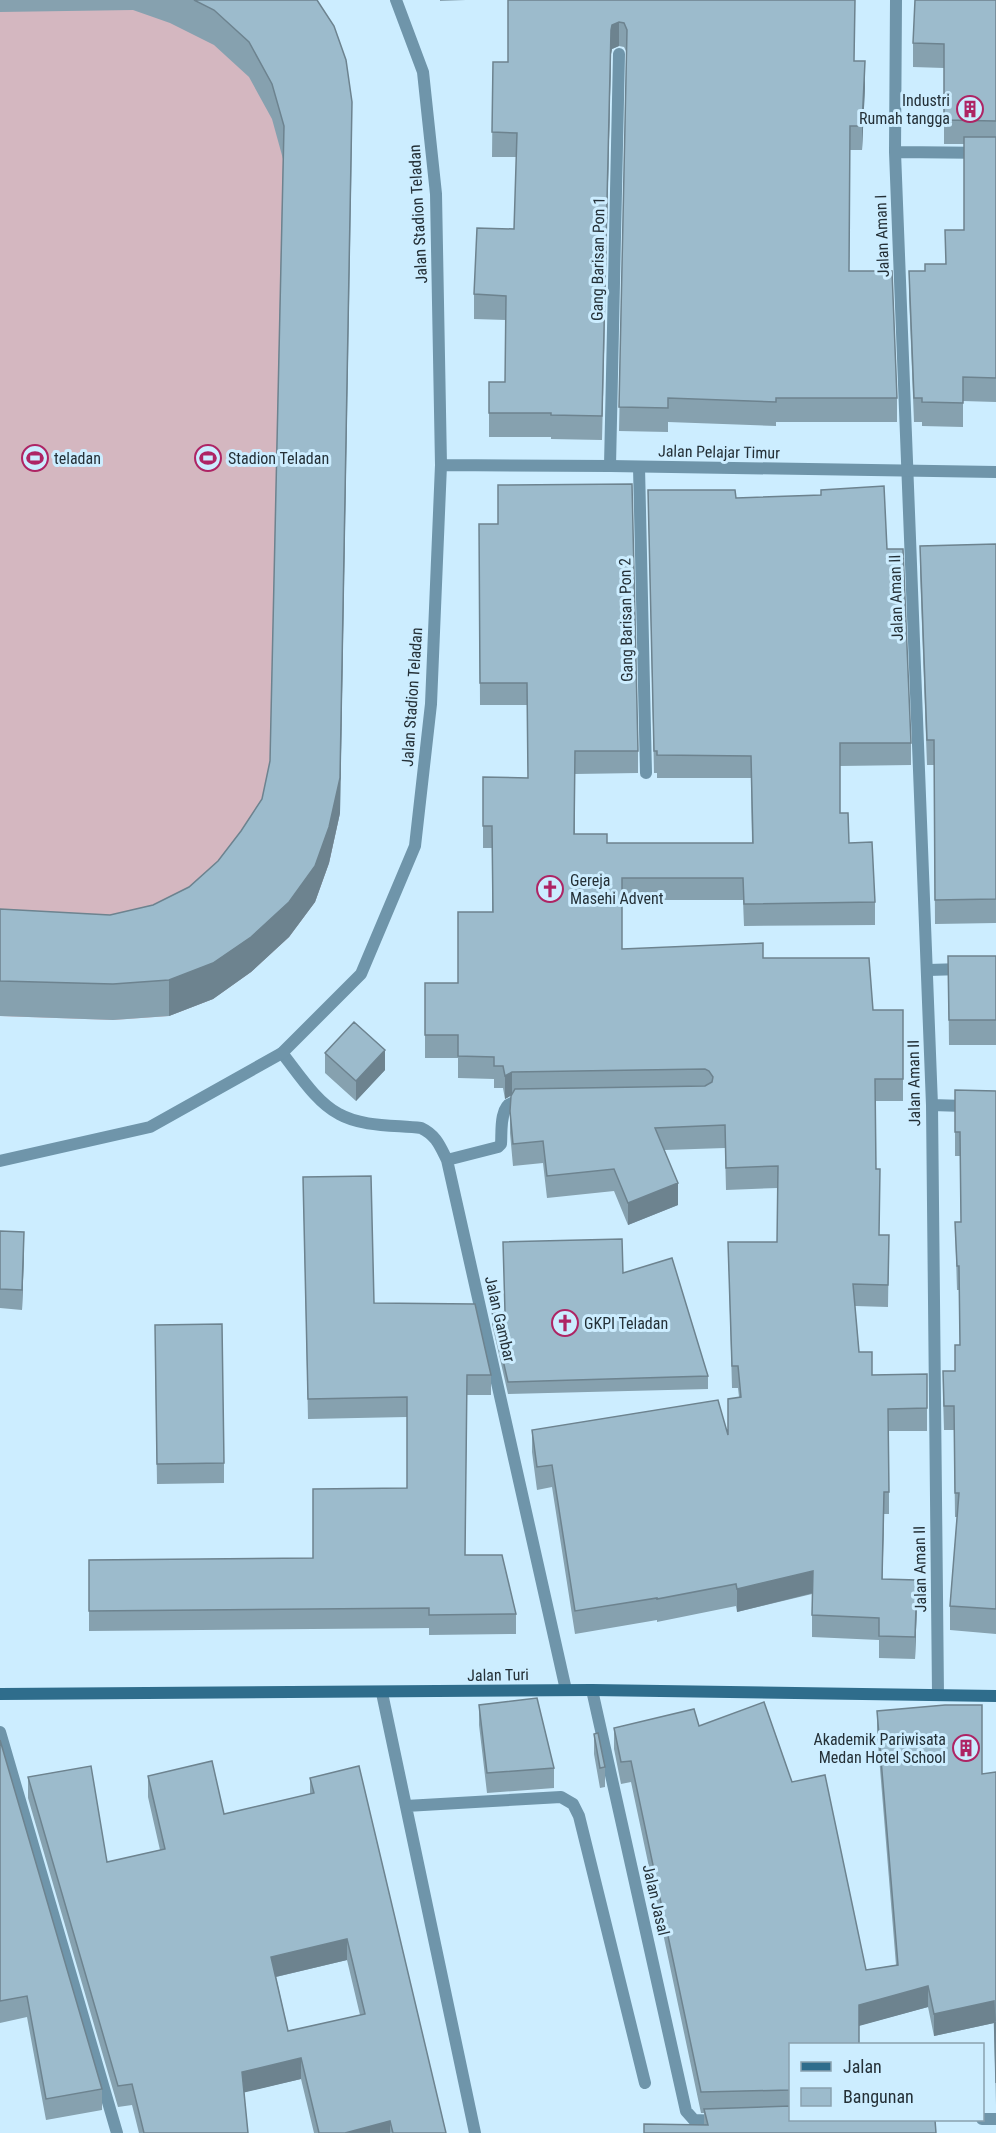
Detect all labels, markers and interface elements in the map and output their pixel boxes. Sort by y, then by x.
place label: Industri Rumah tangga [859,91,950,128]
building icon: Industri Rumah tangga [955,94,985,124]
street label: Jalan Stadion Teladan [405,144,431,284]
street label: Jalan Aman I [871,194,893,278]
street label: Gang Barisan Pon 1 [587,197,609,321]
street label: Jalan Pelajar Timur [658,441,780,463]
sports icon: teladan [20,443,50,473]
sports icon: Stadion Teladan [193,443,223,473]
place label: teladan [54,449,101,468]
place label: Stadion Teladan [228,449,329,468]
street label: Jalan Aman II [885,554,907,642]
street label: Gang Barisan Pon 2 [615,558,637,682]
street label: Jalan Stadion Teladan [398,627,426,767]
place label: Gereja Masehi Advent [570,871,664,908]
church icon: Gereja Masehi Advent [535,874,565,904]
street label: Jalan Aman II [904,1040,924,1126]
street label: Jalan Gambar [481,1274,519,1364]
church icon: GKPI Teladan [550,1308,580,1338]
place label: GKPI Teladan [584,1314,668,1333]
street label: Jalan Aman II [910,1526,930,1612]
street label: Jalan Turi [467,1665,529,1685]
place label: Akademik Pariwisata Medan Hotel School [813,1730,946,1767]
building icon: Akademik Pariwisata Medan Hotel School [951,1733,981,1763]
street label: Jalan Jasal [639,1863,673,1937]
legend [789,2043,984,2121]
text: Jalan [843,2056,882,2077]
text: Bangunan [843,2086,914,2107]

